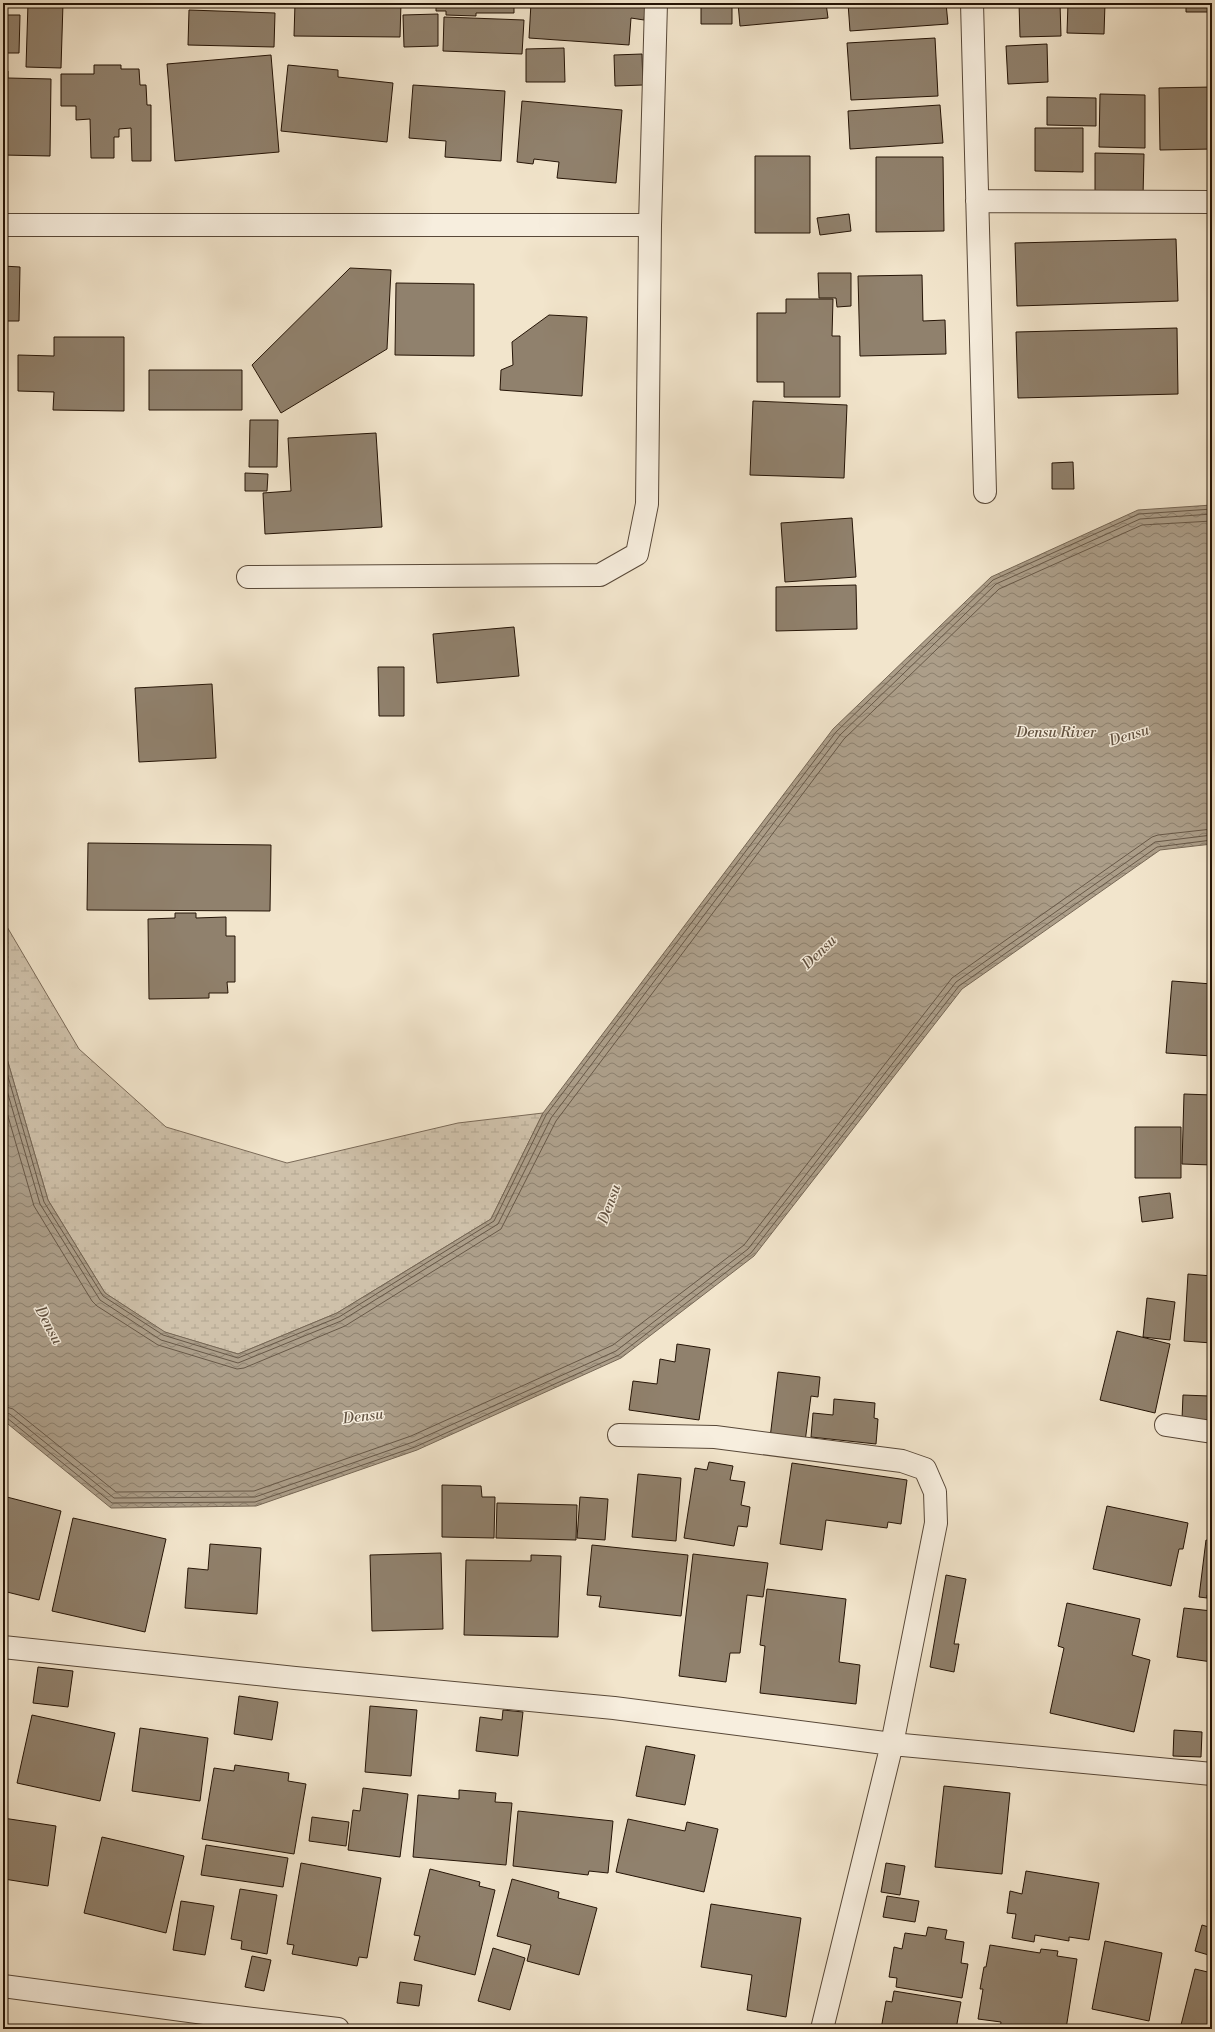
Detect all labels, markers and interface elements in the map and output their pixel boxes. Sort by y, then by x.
water label: Densu [1106,720,1152,751]
water label: Densu River [1015,723,1097,742]
water label: Densu [797,931,841,974]
water label: Densu [593,1181,626,1228]
water label: Densu [30,1302,67,1348]
water label: Densu [341,1405,385,1429]

